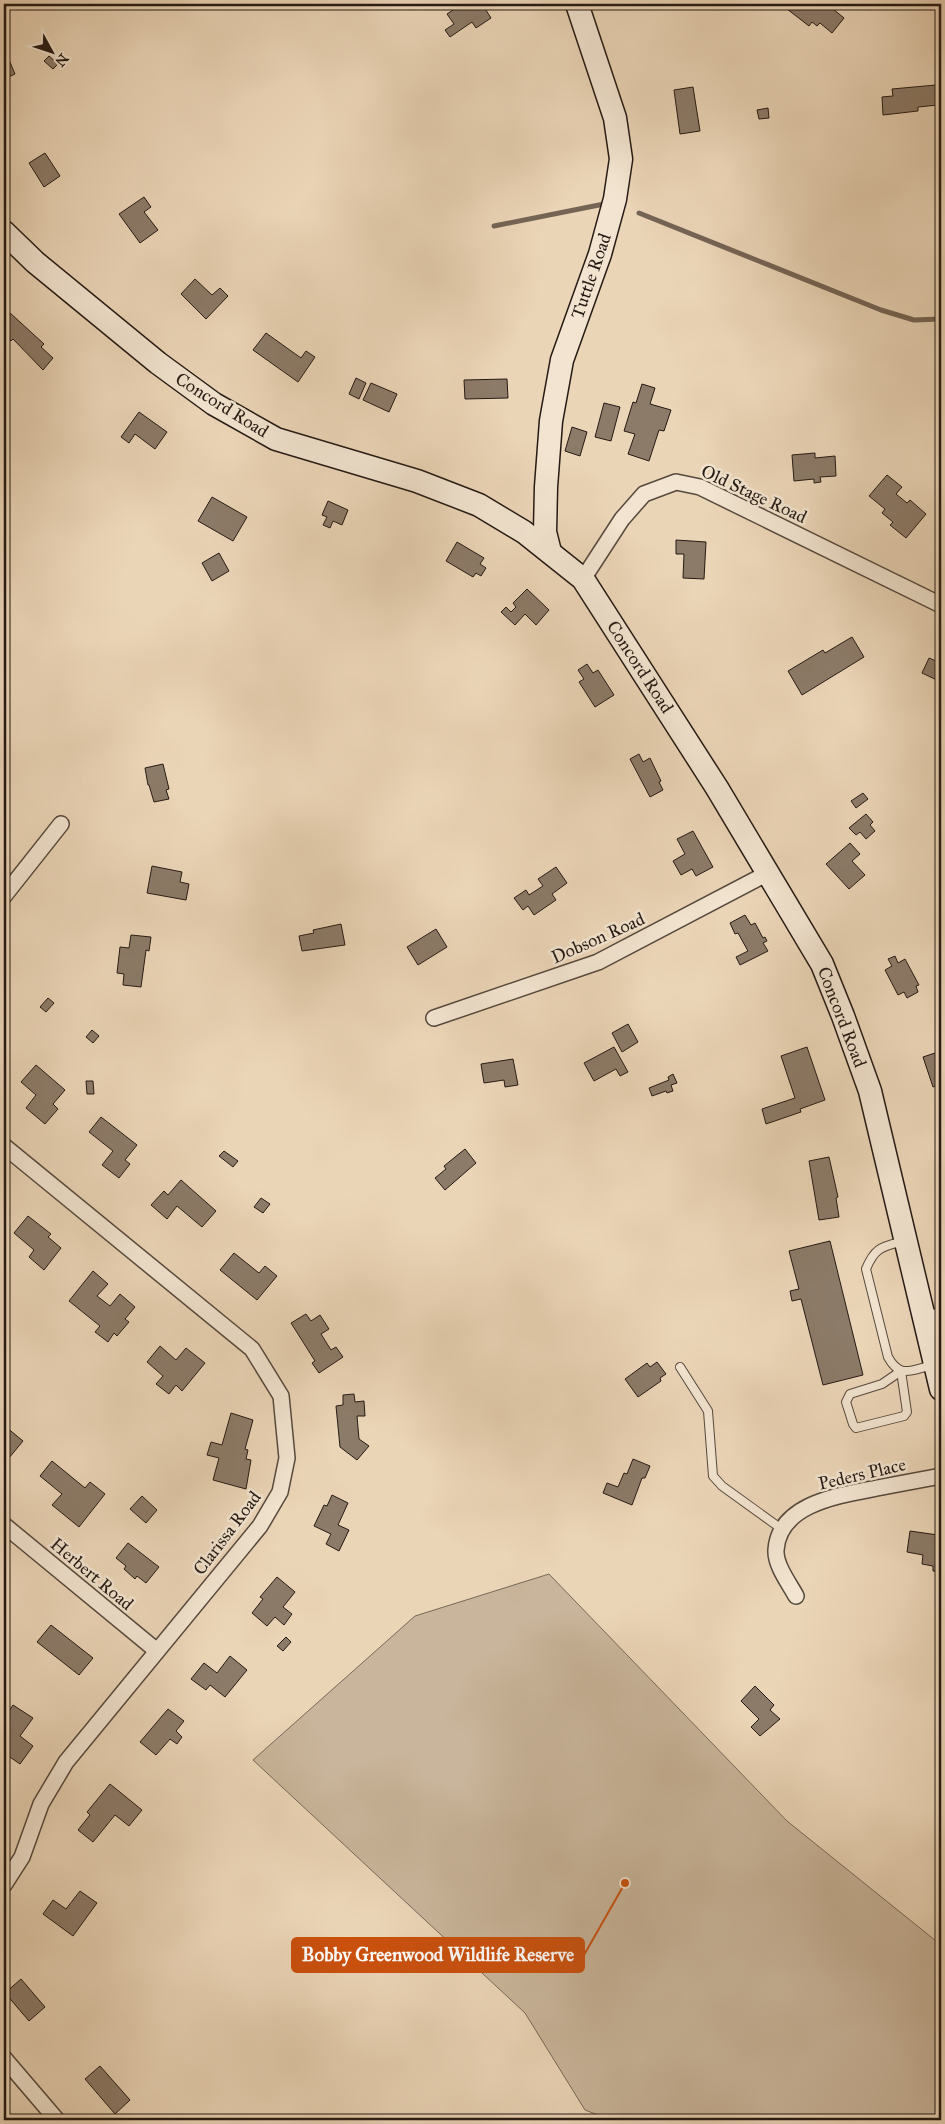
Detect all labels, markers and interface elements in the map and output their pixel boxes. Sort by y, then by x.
north arrow [28,28,78,78]
text: N [51,50,72,70]
street label: Tuttle Road [566,230,616,322]
street label: Concord Road [171,368,273,442]
street label: Old Stage Road [697,460,810,529]
street label: Concord Road [602,617,678,717]
street label: Dobson Road [548,908,648,968]
street label: Concord Road [813,964,871,1070]
street label: Peders Place [816,1453,908,1495]
street label: Clarissa Road [188,1487,266,1579]
street label: Herbert Road [46,1533,138,1615]
callout: Bobby Greenwood Wildlife Reserve [292,1938,584,1972]
text: Bobby Greenwood Wildlife Reserve [302,1943,574,1967]

